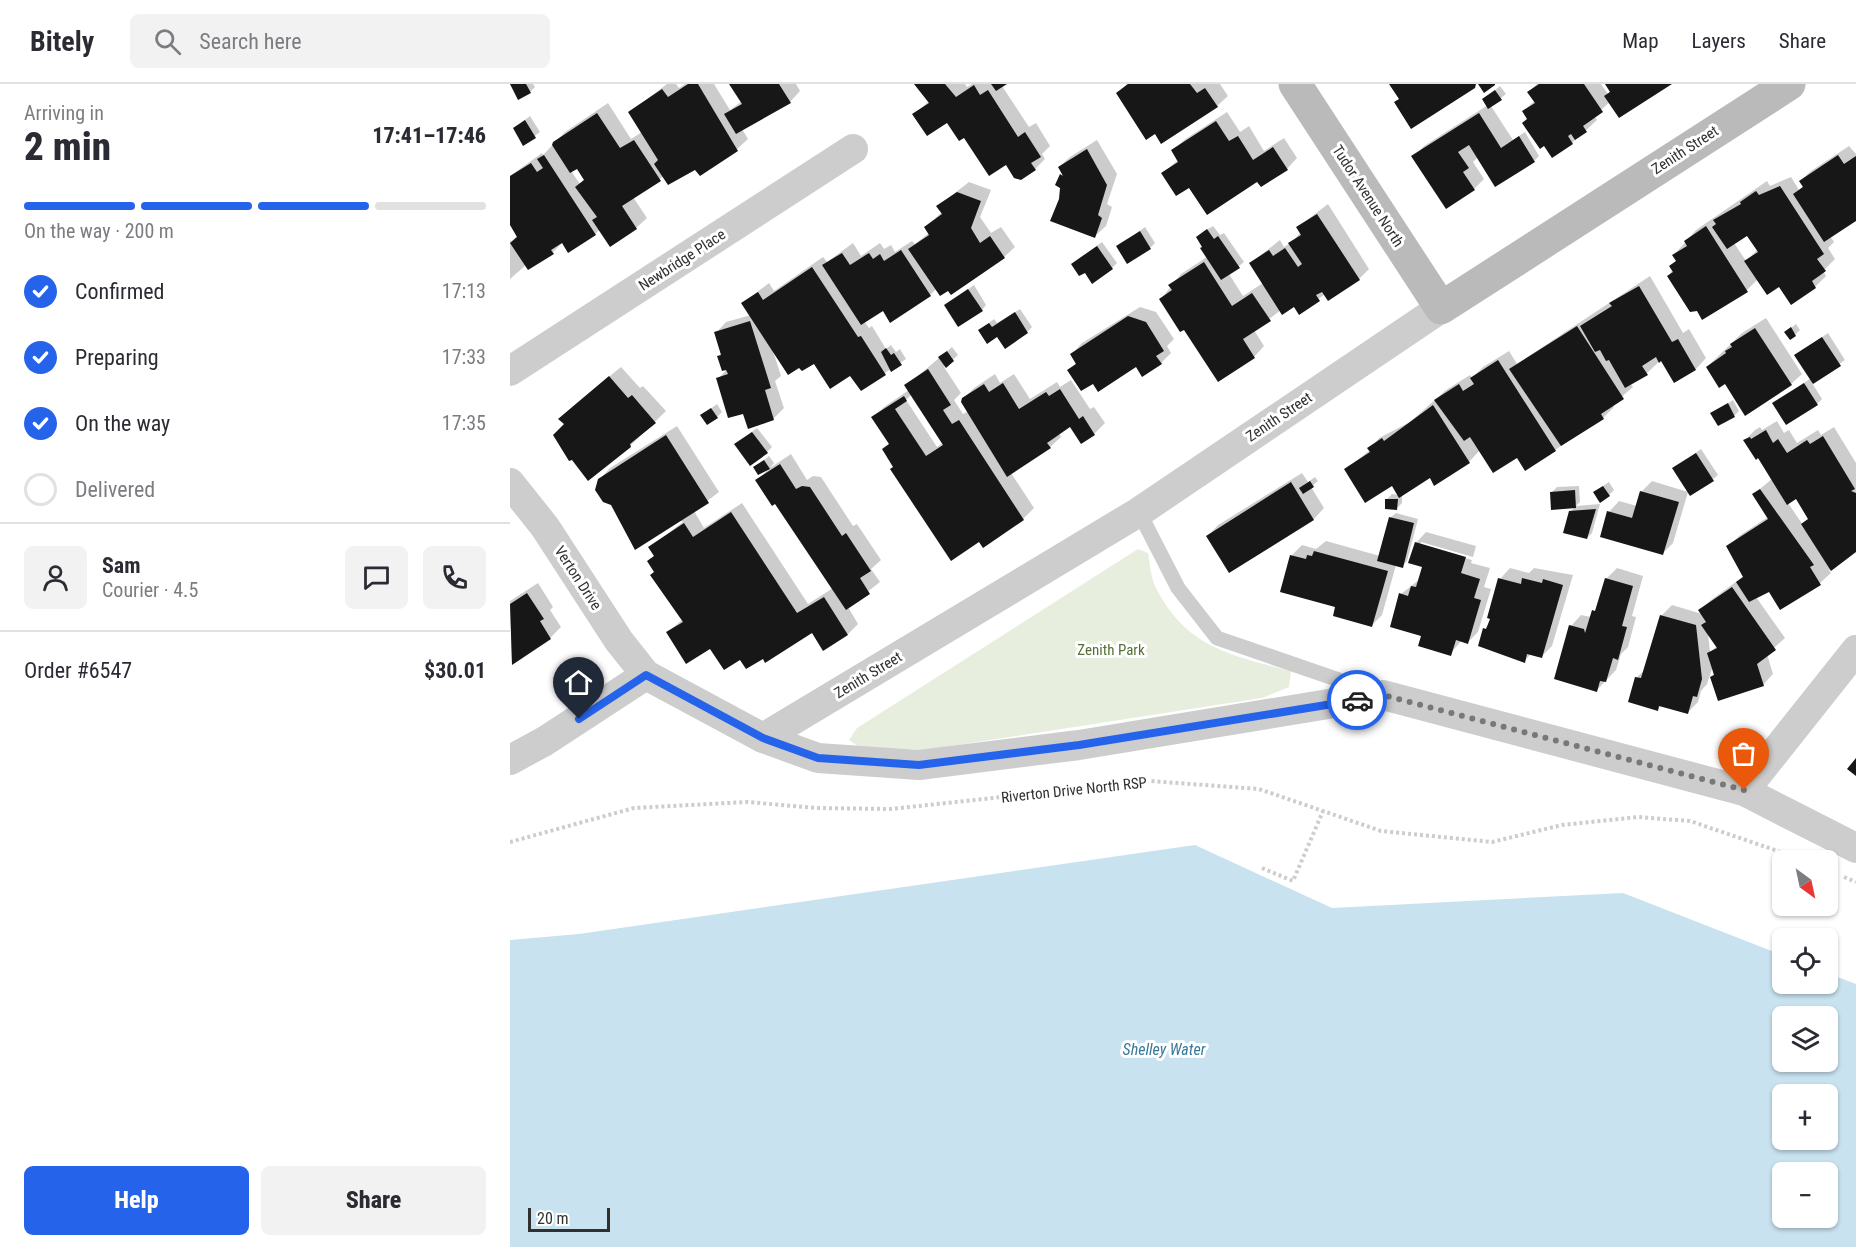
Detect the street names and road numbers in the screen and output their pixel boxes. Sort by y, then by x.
street label: Zenith Street [1648,122,1722,178]
street label: Tudor Avenue North [1328,142,1408,250]
street label: Newbridge Place [635,225,729,295]
street label: Zenith Street [1243,388,1315,446]
street label: Verton Drive [551,543,605,613]
street label: Zenith Street [831,648,905,702]
street label: Riverton Drive North RSP [1000,773,1148,807]

